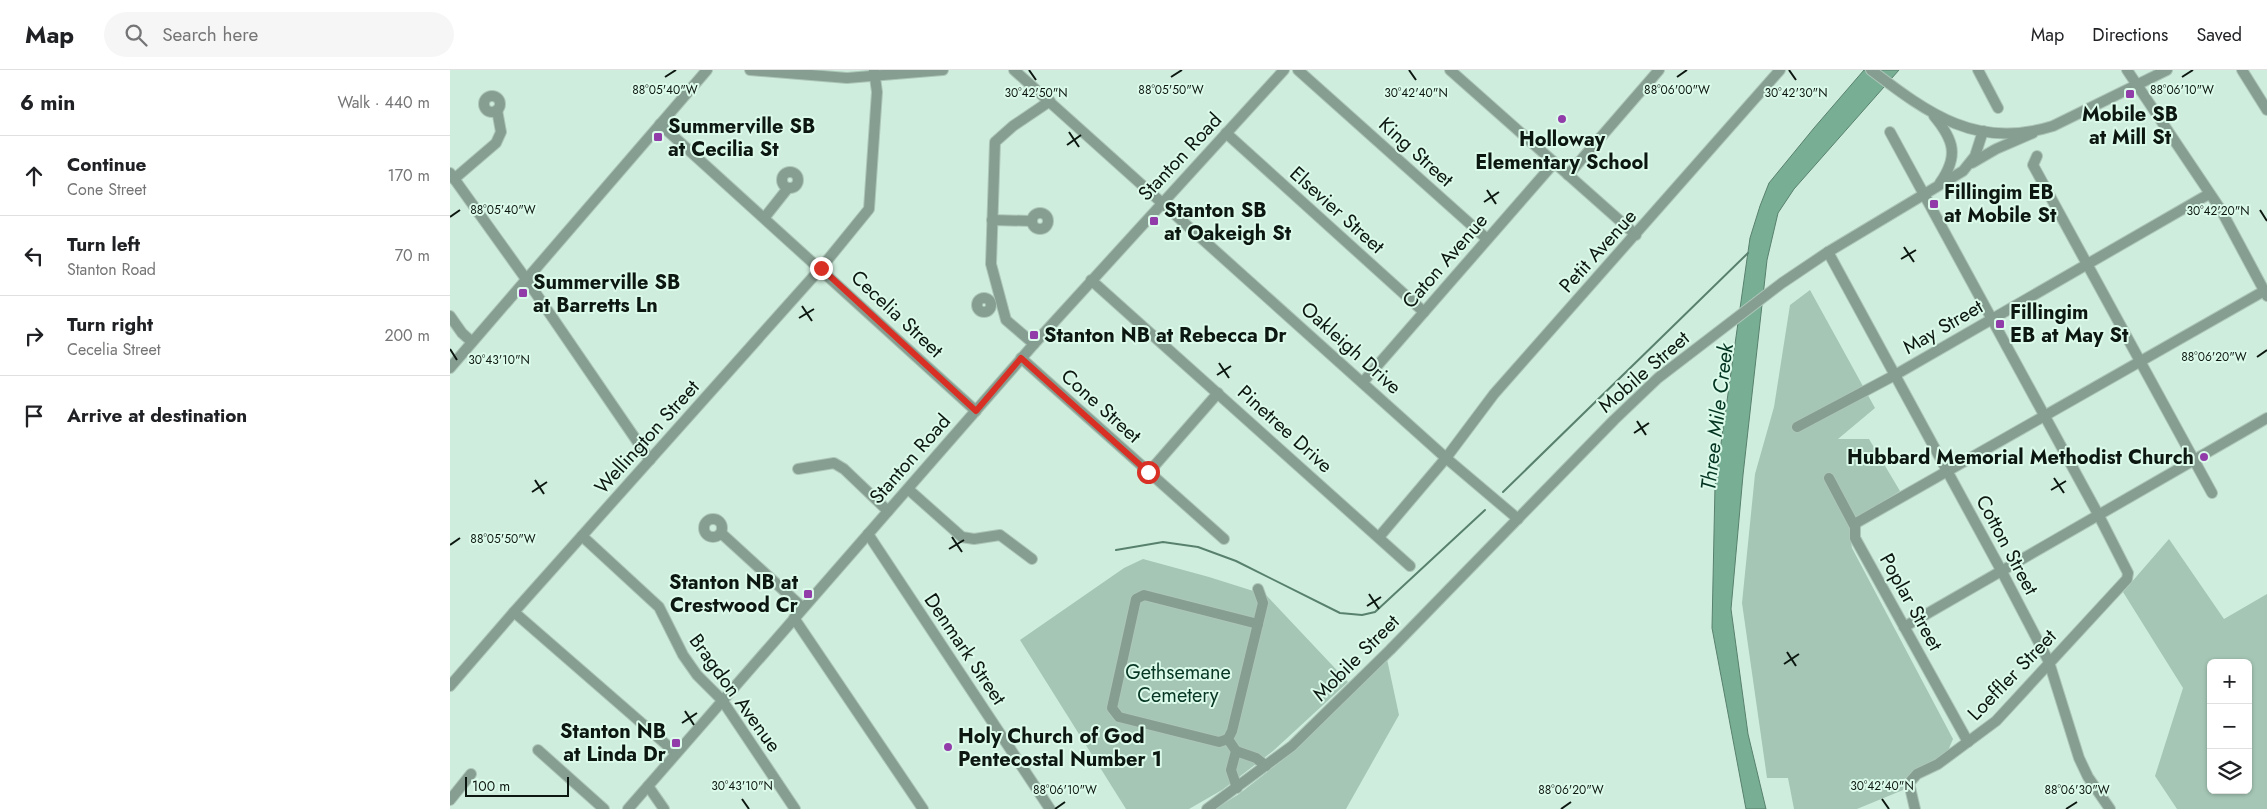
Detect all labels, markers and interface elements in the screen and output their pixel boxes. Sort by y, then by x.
search box [104,12,454,57]
text: Map [25,17,74,52]
icon: search [122,21,150,49]
text: Search here [162,21,258,48]
text: Map [2031,22,2064,48]
text: Directions [2092,22,2168,48]
text: Saved [2196,22,2242,48]
text: 88°05'40"W [632,81,698,99]
text: 88°05'50"W [1138,81,1204,99]
text: 88°06'00"W [1644,81,1710,99]
text: 88°06'10"W [2150,81,2214,99]
text: 30°42'50"N [1004,84,1068,102]
text: 30°42'40"N [1384,84,1448,102]
text: 30°42'30"N [1765,84,1827,102]
text: 6 min [20,88,75,118]
marker: Mobile SB at Mill St [2124,88,2136,100]
text: Walk · 440 m [337,91,430,114]
place label: Mobile SB at Mill St [2082,100,2178,152]
street label: Stanton Road [1131,106,1229,208]
street label: King Street [1372,110,1460,194]
place label: Summerville SB at Cecilia St [668,112,815,164]
marker: Holloway Elementary School [1556,113,1568,125]
place label: Holloway Elementary School [1475,125,1649,177]
marker: Summerville SB at Cecilia St [652,131,664,143]
text: Continue [67,151,146,178]
street label: Elsevier Street [1283,160,1391,261]
icon: ahead [20,162,48,190]
text: 170 m [388,164,430,187]
text: Cone Street [67,178,146,201]
place label: Fillingim EB at Mobile St [1944,178,2057,230]
place label: Stanton SB at Oakeigh St [1164,196,1292,248]
marker: Fillingim EB at Mobile St [1928,198,1940,210]
text: 88°05'40"W [470,201,536,219]
text: 30°42'20"N [2186,202,2250,220]
street label: Petit Avenue [1553,203,1643,299]
street label: Caton Avenue [1395,207,1495,315]
marker: Stanton SB at Oakeigh St [1148,215,1160,227]
text: Turn left [67,231,140,258]
icon: left [20,242,48,270]
text: 70 m [395,244,430,267]
route end [810,257,833,280]
text: Stanton Road [67,258,156,281]
street label: Cecelia Street [844,263,950,365]
place label: Summerville SB at Barretts Ln [533,268,680,320]
marker: Summerville SB at Barretts Ln [517,287,529,299]
street label: May Street [1898,292,1989,362]
street label: Oakleigh Drive [1294,295,1408,401]
place label: Fillingim EB at May St [2010,298,2129,350]
text: Turn right [67,311,153,338]
marker: Fillingim EB at May St [1994,318,2006,330]
place label: Stanton NB at Rebecca Dr [1044,321,1287,350]
icon: right [20,322,48,350]
text: 200 m [384,324,430,347]
street label: Mobile Street [1592,324,1696,420]
marker: Stanton NB at Rebecca Dr [1028,329,1040,341]
text: Cecelia Street [67,338,161,361]
water label: Three Mile Creek [1693,341,1741,492]
text: 88°06'20"W [2181,348,2247,366]
text: 30°43'10"N [468,351,530,369]
street label: Cone Street [1054,362,1148,450]
street label: Wellington Street [588,373,706,500]
street label: Pinetree Drive [1231,378,1339,480]
icon: arrive [20,402,48,430]
text: Arrive at destination [67,402,247,429]
street label: Stanton Road [863,408,957,510]
place label: Hubbard Memorial Methodist Church [1847,443,2194,472]
marker: Hubbard Memorial Methodist Church [2198,451,2210,463]
route start [1137,461,1160,484]
street label: Cotton Street [1969,490,2046,600]
text: 88°05'50"W [470,530,536,548]
street label: Poplar Street [1872,548,1950,656]
place label: Stanton NB at Crestwood Cr [669,568,799,620]
street label: Denmark Street [917,587,1013,711]
marker: Stanton NB at Crestwood Cr [802,588,814,600]
street label: Mobile Street [1306,608,1406,708]
street label: Loeffler Street [1961,623,2063,727]
street label: Bragdon Avenue [682,628,788,758]
park label: Gethsemane Cemetery [1125,658,1231,710]
map controls [2207,659,2252,794]
button: + [2207,659,2252,704]
button: − [2207,704,2252,749]
place label: Stanton NB at Linda Dr [560,717,667,769]
place label: Holy Church of God Pentecostal Number 1 [958,722,1162,774]
marker: Stanton NB at Linda Dr [670,737,682,749]
marker: Holy Church of God Pentecostal Number 1 [942,741,954,753]
button: layers [2207,749,2252,794]
scale bar [465,774,569,797]
text: 100 m [472,776,510,796]
text: 30°43'10"N [711,777,773,795]
text: 30°42'40"N [1850,777,1914,795]
text: 88°06'10"W [1033,781,1097,799]
text: 88°06'20"W [1538,781,1604,799]
text: 88°06'30"W [2044,781,2110,799]

